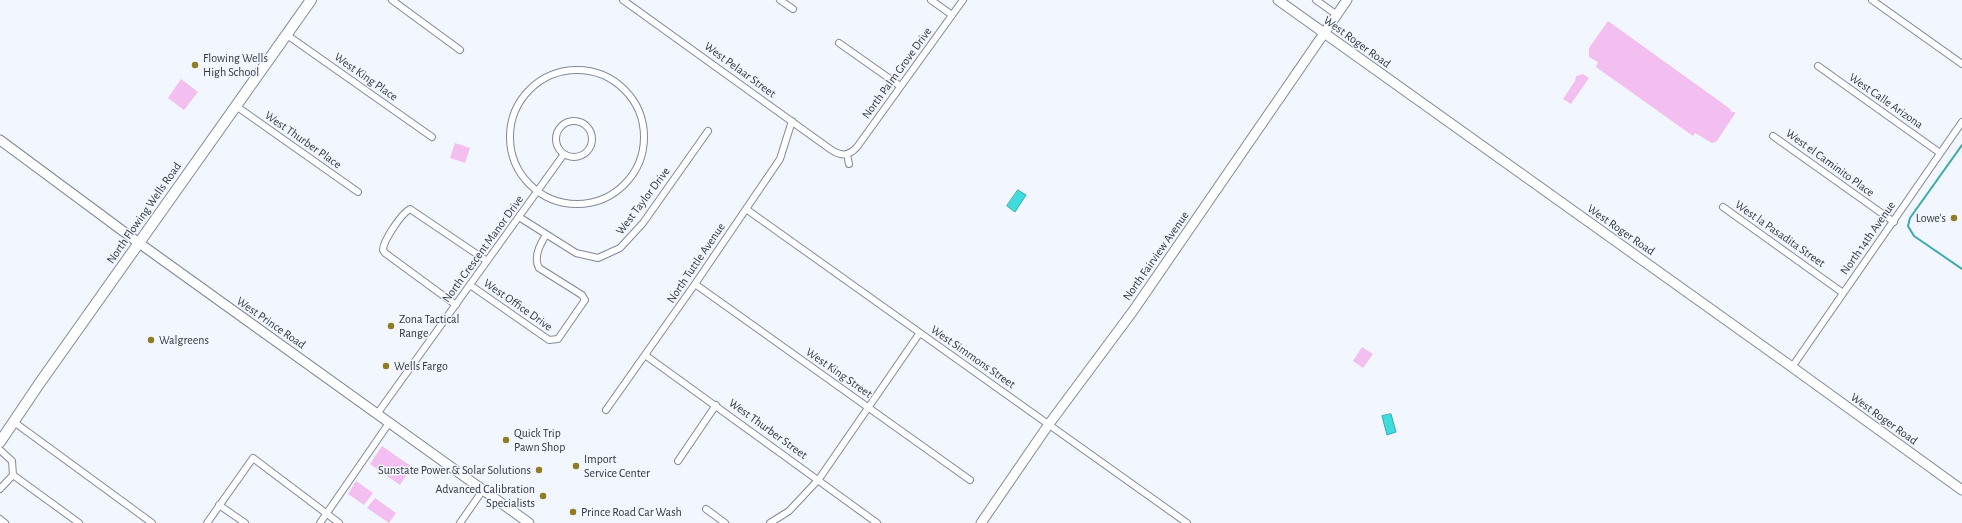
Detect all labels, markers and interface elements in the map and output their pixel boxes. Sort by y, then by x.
street label: West Roger Road [1321,13,1393,71]
street label: North Palm Grove Drive [859,24,935,122]
street label: West Pelaar Street [701,39,779,101]
street label: West King Place [331,50,401,104]
place label: Flowing Wells High School [203,51,268,79]
marker: Flowing Wells High School [190,60,200,70]
street label: West Calle Arizona [1846,70,1926,132]
street label: West Thurber Place [262,108,344,172]
street label: West el Caminito Place [1783,126,1877,200]
street label: North Flowing Wells Road [104,160,184,266]
street label: West Taylor Drive [613,164,673,238]
street label: North Crescent Manor Drive [439,193,527,305]
street label: West la Pasadita Street [1732,198,1828,270]
street label: North 14th Avenue [1837,198,1899,278]
street label: West Roger Road [1584,201,1658,259]
street label: North Fairview Avenue [1120,209,1192,303]
place label: Lowe's [1916,211,1946,225]
marker: Lowe's [1949,213,1959,223]
street label: North Tuttle Avenue [664,220,728,306]
street label: West Office Drive [481,276,555,334]
street label: West Prince Road [234,294,308,352]
place label: Zona Tactical Range [399,312,459,340]
marker: Zona Tactical Range [386,321,396,331]
street label: West Simmons Street [928,322,1018,392]
place label: Walgreens [159,333,209,347]
marker: Walgreens [146,335,156,345]
street label: West King Street [803,345,875,401]
place label: Wells Fargo [394,359,448,373]
marker: Wells Fargo [381,361,391,371]
street label: West Roger Road [1848,390,1920,448]
street label: West Thurber Street [726,396,810,462]
place label: Quick Trip Pawn Shop [514,426,565,454]
marker: Quick Trip Pawn Shop [501,435,511,445]
place label: Import Service Center [584,452,650,480]
marker: Import Service Center [571,461,581,471]
place label: Sunstate Power & Solar Solutions [378,463,531,477]
marker: Sunstate Power & Solar Solutions [534,465,544,475]
place label: Advanced Calibration Specialists [436,482,535,510]
marker: Advanced Calibration Specialists [538,491,548,501]
place label: Prince Road Car Wash [581,505,682,519]
marker: Prince Road Car Wash [568,507,578,517]

